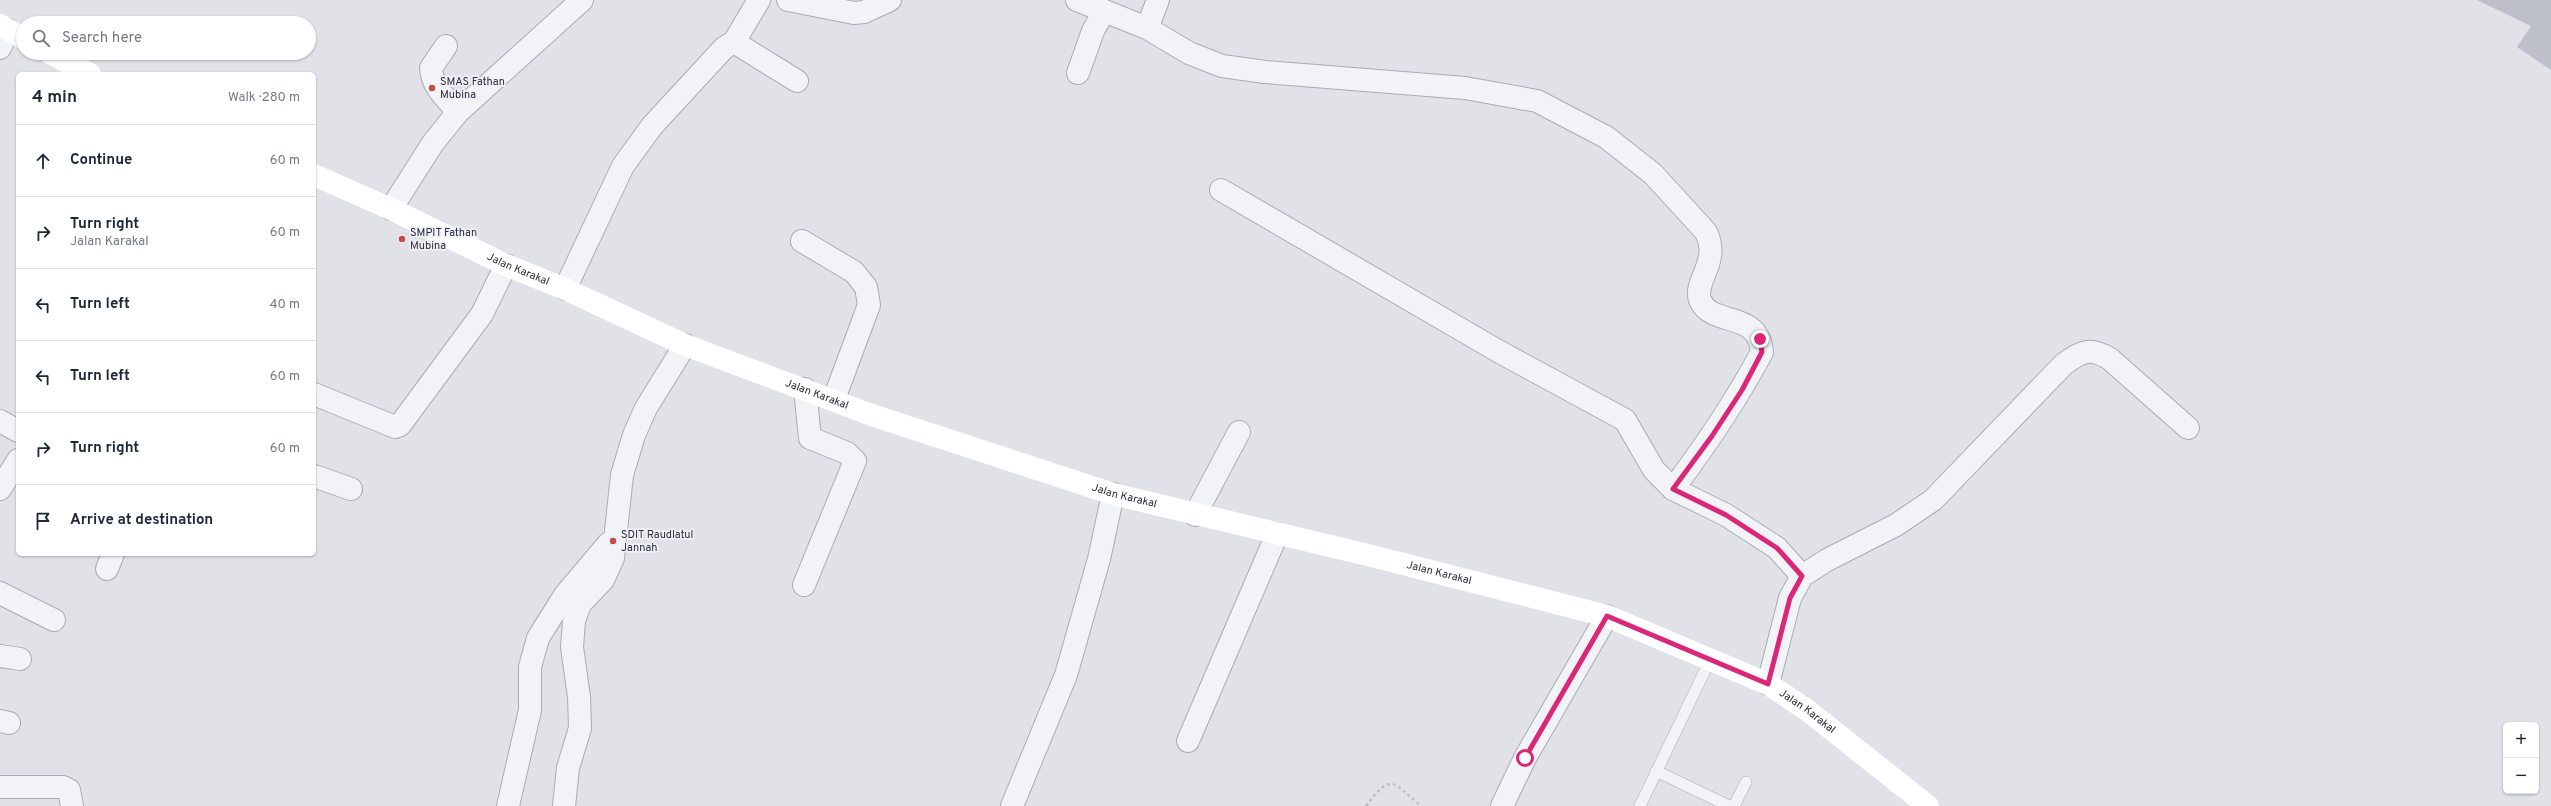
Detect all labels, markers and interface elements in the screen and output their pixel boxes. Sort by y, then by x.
search box [16,16,316,60]
icon: search [30,27,52,49]
text: Search here [62,29,142,48]
place label: SMAS Fathan Mubina [440,75,505,102]
marker: SMAS Fathan Mubina [427,83,437,93]
text: 4 min [32,87,77,109]
text: Walk · 280 m [228,90,300,106]
icon: ahead [32,150,54,172]
text: Continue [70,151,132,170]
text: 60 m [270,153,300,169]
text: Turn right [70,215,139,234]
icon: right [32,222,54,244]
text: 60 m [270,225,300,241]
place label: SMPIT Fathan Mubina [410,226,477,253]
text: Jalan Karakal [70,234,149,250]
marker: SMPIT Fathan Mubina [397,234,407,244]
street label: Jalan Karakal [485,250,551,289]
icon: left [32,294,54,316]
text: Turn left [70,295,130,314]
text: 40 m [270,297,300,313]
route end [1751,330,1769,348]
icon: left [32,366,54,388]
text: Turn left [70,367,130,386]
text: 60 m [270,369,300,385]
street label: Jalan Karakal [783,376,850,413]
icon: right [32,438,54,460]
text: Turn right [70,439,139,458]
text: 60 m [270,441,300,457]
street label: Jalan Karakal [1090,481,1158,511]
icon: arrive [32,510,54,532]
text: Arrive at destination [70,511,213,530]
place label: SDIT Raudlatul Jannah [621,528,693,555]
marker: SDIT Raudlatul Jannah [608,536,618,546]
street label: Jalan Karakal [1405,558,1473,588]
street label: Jalan Karakal [1776,686,1838,737]
map controls [2503,722,2539,794]
button: + [2503,722,2539,758]
route start [1516,749,1534,767]
button: − [2503,758,2539,794]

